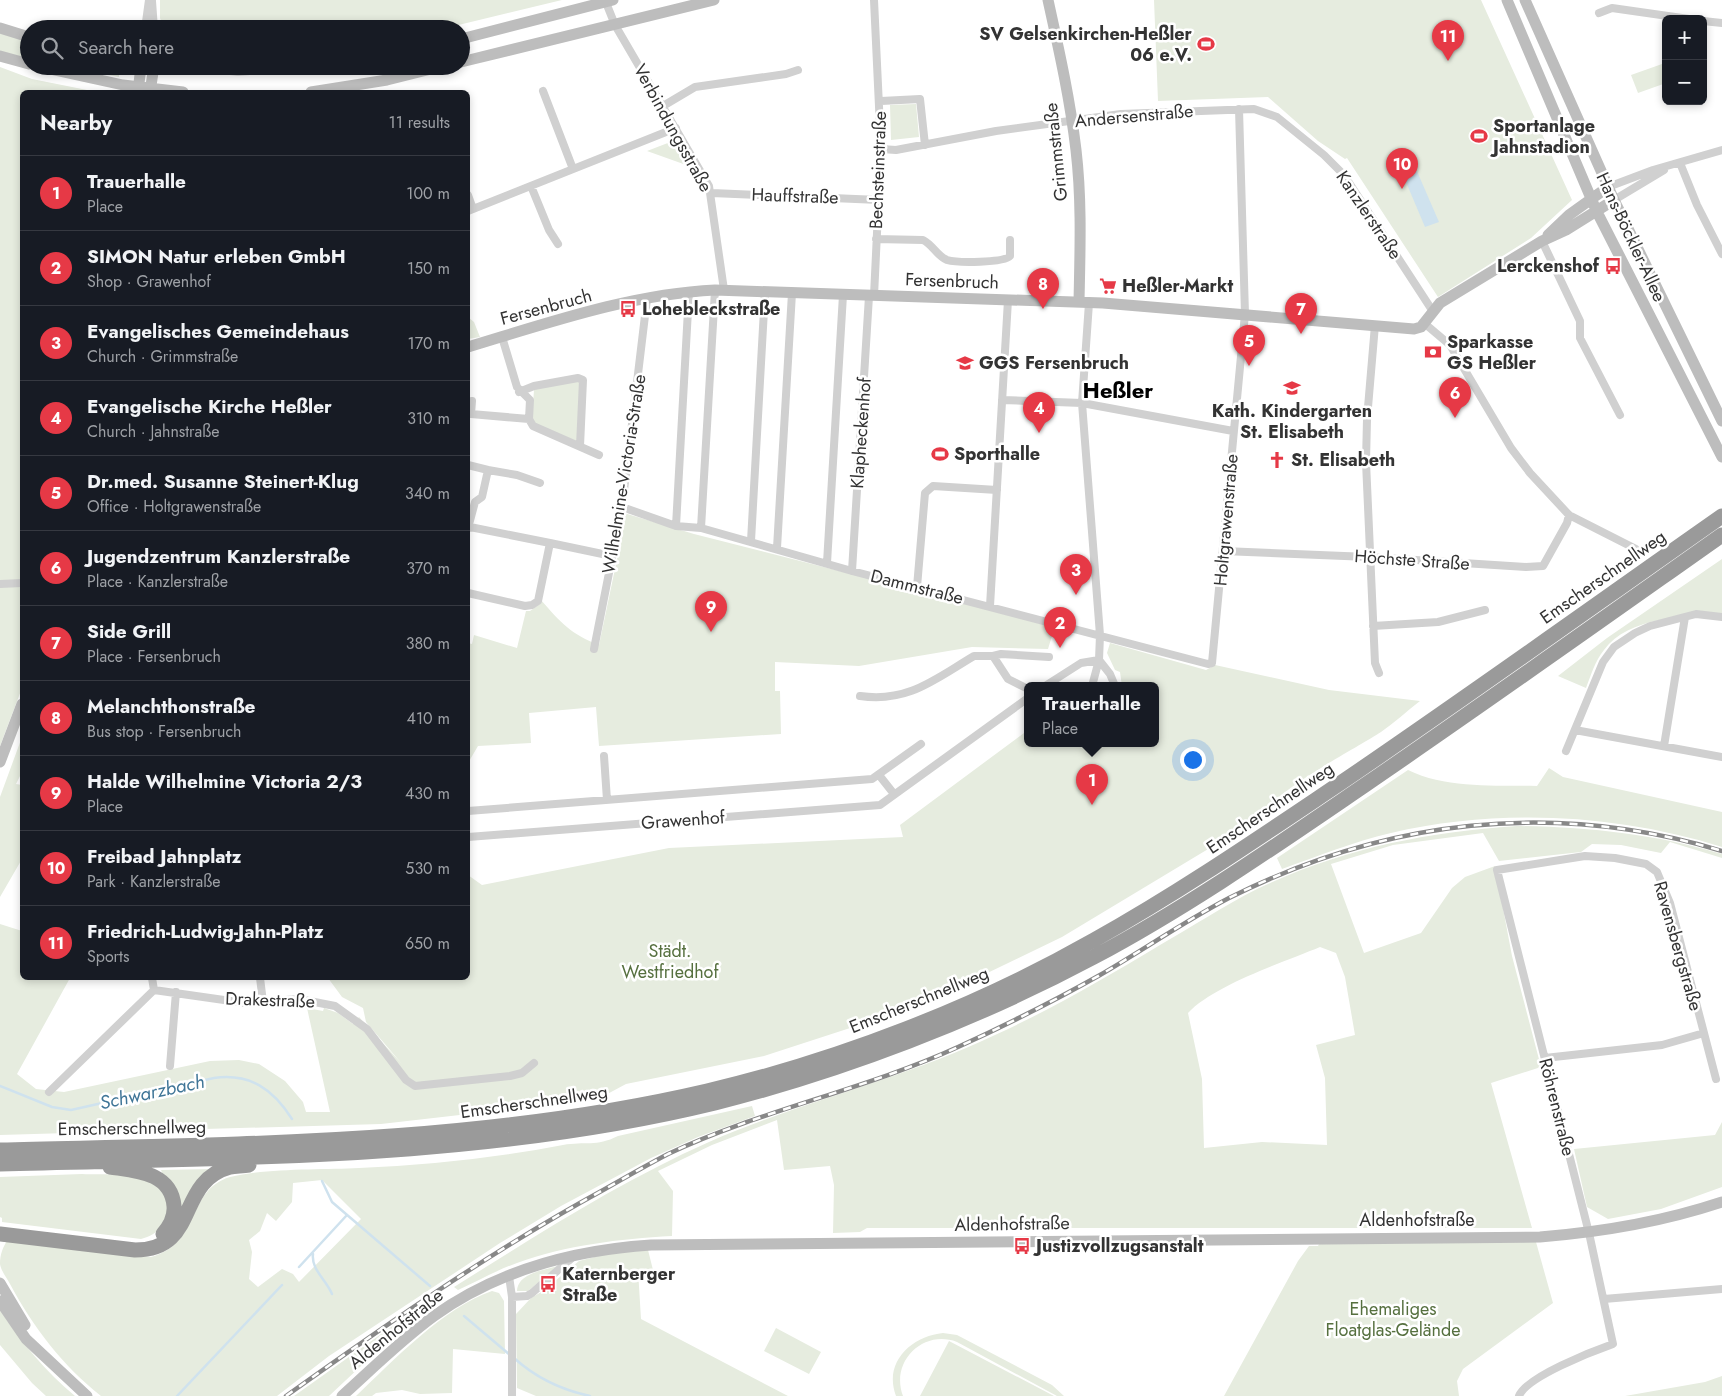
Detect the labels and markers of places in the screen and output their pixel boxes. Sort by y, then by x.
pin: 11 [1432,20,1464,61]
place label: SV Gelsenkirchen-Heßler 06 e.V. [979,21,1193,68]
sports icon: SV Gelsenkirchen-Heßler 06 e.V. [1196,34,1216,54]
place label: Sportanlage Jahnstadion [1490,113,1595,160]
sports icon: Sportanlage Jahnstadion [1469,126,1489,146]
pin: 10 [1386,148,1418,189]
place label: Lerckenshof [1497,253,1600,279]
bus stop icon: Lerckenshof [1603,256,1623,276]
pin: 8 [1027,268,1059,309]
place label: Heßler-Markt [1122,273,1233,299]
supermarket icon: Heßler-Markt [1098,276,1118,296]
pin: 7 [1285,293,1317,334]
place label: Lohebleckstraße [642,296,780,322]
bus stop icon: Lohebleckstraße [618,299,638,319]
pin: 5 [1233,325,1265,366]
place label: Sparkasse GS Heßler [1447,329,1537,376]
bank icon: Sparkasse GS Heßler [1423,342,1443,362]
place label: GGS Fersenbruch [979,350,1129,376]
school or university icon: GGS Fersenbruch [955,353,975,373]
pin: 6 [1439,377,1471,418]
school or university icon: Kath. Kindergarten St. Elisabeth [1282,378,1302,398]
pin: 4 [1023,392,1055,433]
place label: Kath. Kindergarten St. Elisabeth [1212,398,1372,445]
place label: Sporthalle [954,441,1040,467]
sports icon: Sporthalle [930,444,950,464]
place label: St. Elisabeth [1291,447,1395,473]
church icon: St. Elisabeth [1267,450,1287,470]
pin: 3 [1060,554,1092,595]
pin: 9 [695,591,727,632]
pin: 2 [1044,607,1076,648]
pin: 1 [1076,764,1108,805]
place label: Justizvollzugsanstalt [1033,1233,1204,1259]
bus stop icon: Justizvollzugsanstalt [1012,1236,1032,1256]
place label: Katernberger Straße [562,1261,676,1308]
bus stop icon: Katernberger Straße [538,1274,558,1294]

